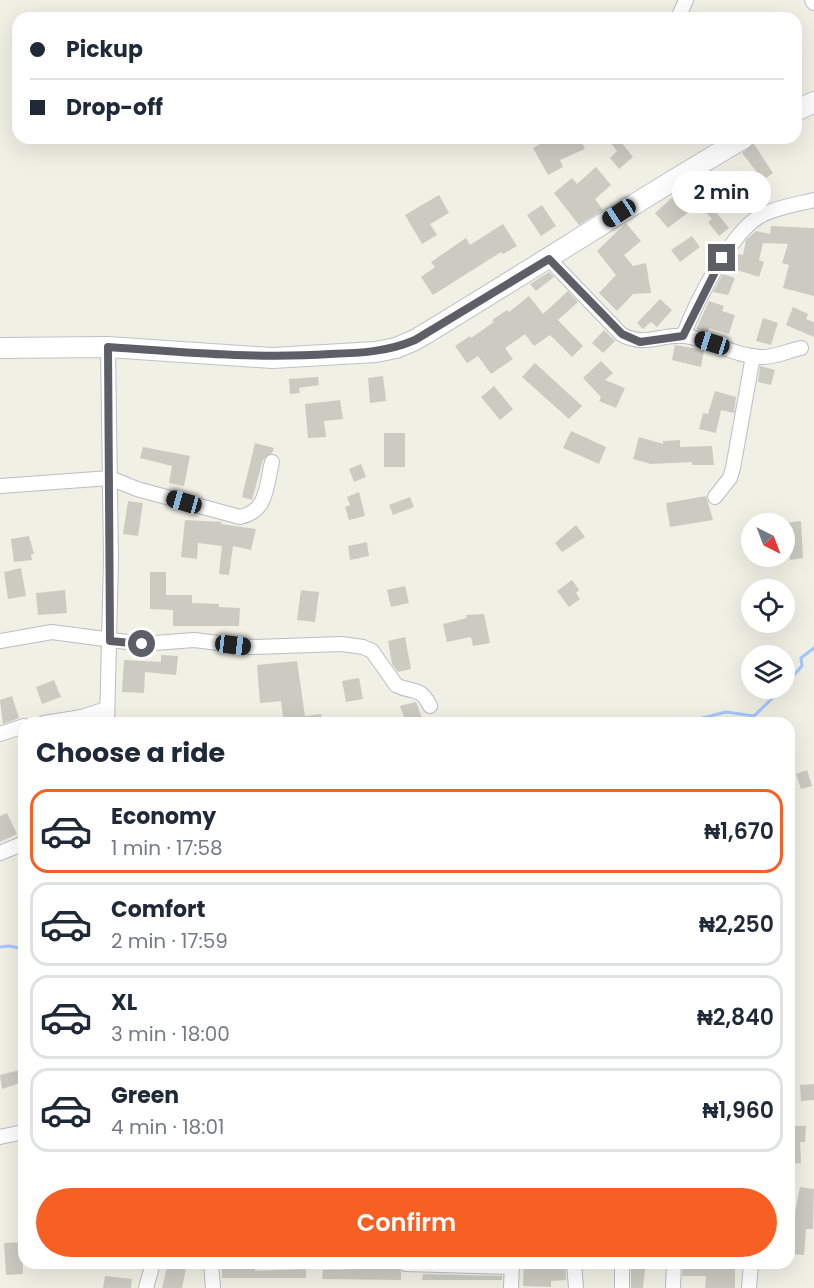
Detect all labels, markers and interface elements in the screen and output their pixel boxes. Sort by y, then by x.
text: Pickup [66,34,143,65]
text: Drop-off [66,92,163,123]
callout: 2 min [672,171,771,213]
text: 2 min [694,178,749,206]
car [599,196,639,230]
route end [708,244,735,271]
car [692,329,732,357]
car [164,488,204,516]
north arrow [741,513,795,567]
map controls [741,513,795,699]
button: locate [741,579,795,633]
route start [128,630,155,657]
car [214,634,252,656]
button: layers [741,645,795,699]
text: Choose a ride [36,734,225,771]
text: Economy [111,801,216,832]
icon: car [39,804,93,858]
text: ₦1,670 [704,816,774,847]
text: 1 min · 17:58 [111,834,223,862]
text: Comfort [111,894,205,925]
icon: car [39,897,93,951]
text: ₦2,250 [699,909,774,940]
text: 2 min · 17:59 [111,927,228,955]
text: XL [111,987,137,1018]
icon: car [39,990,93,1044]
text: ₦2,840 [697,1002,774,1033]
text: 3 min · 18:00 [111,1020,230,1048]
text: Green [111,1080,179,1111]
icon: car [39,1083,93,1137]
text: ₦1,960 [702,1095,774,1126]
text: 4 min · 18:01 [111,1113,224,1141]
button: Confirm [36,1188,777,1257]

